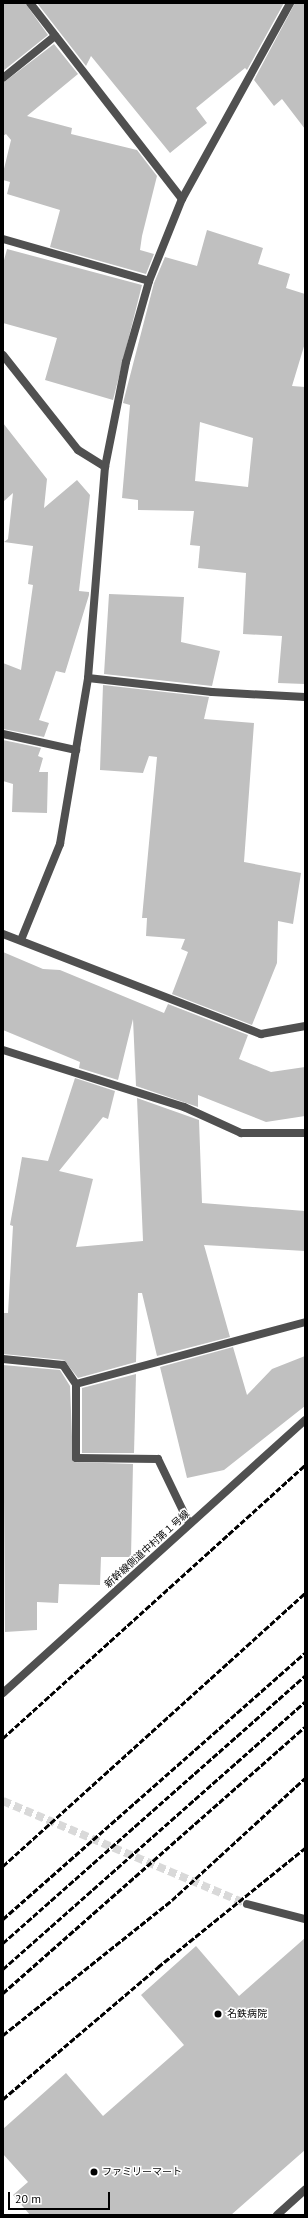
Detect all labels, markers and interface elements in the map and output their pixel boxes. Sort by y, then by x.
street label: 新幹線側道中村第１号線 [102,1508,192,1590]
marker: 名鉄病院 [212,2008,224,2020]
place label: 名鉄病院 [227,2008,267,2020]
place label: ファミリーマート [102,2166,182,2178]
marker: ファミリーマート [89,2167,99,2177]
scale bar [10,2184,112,2210]
text: 20 m [15,2191,41,2206]

